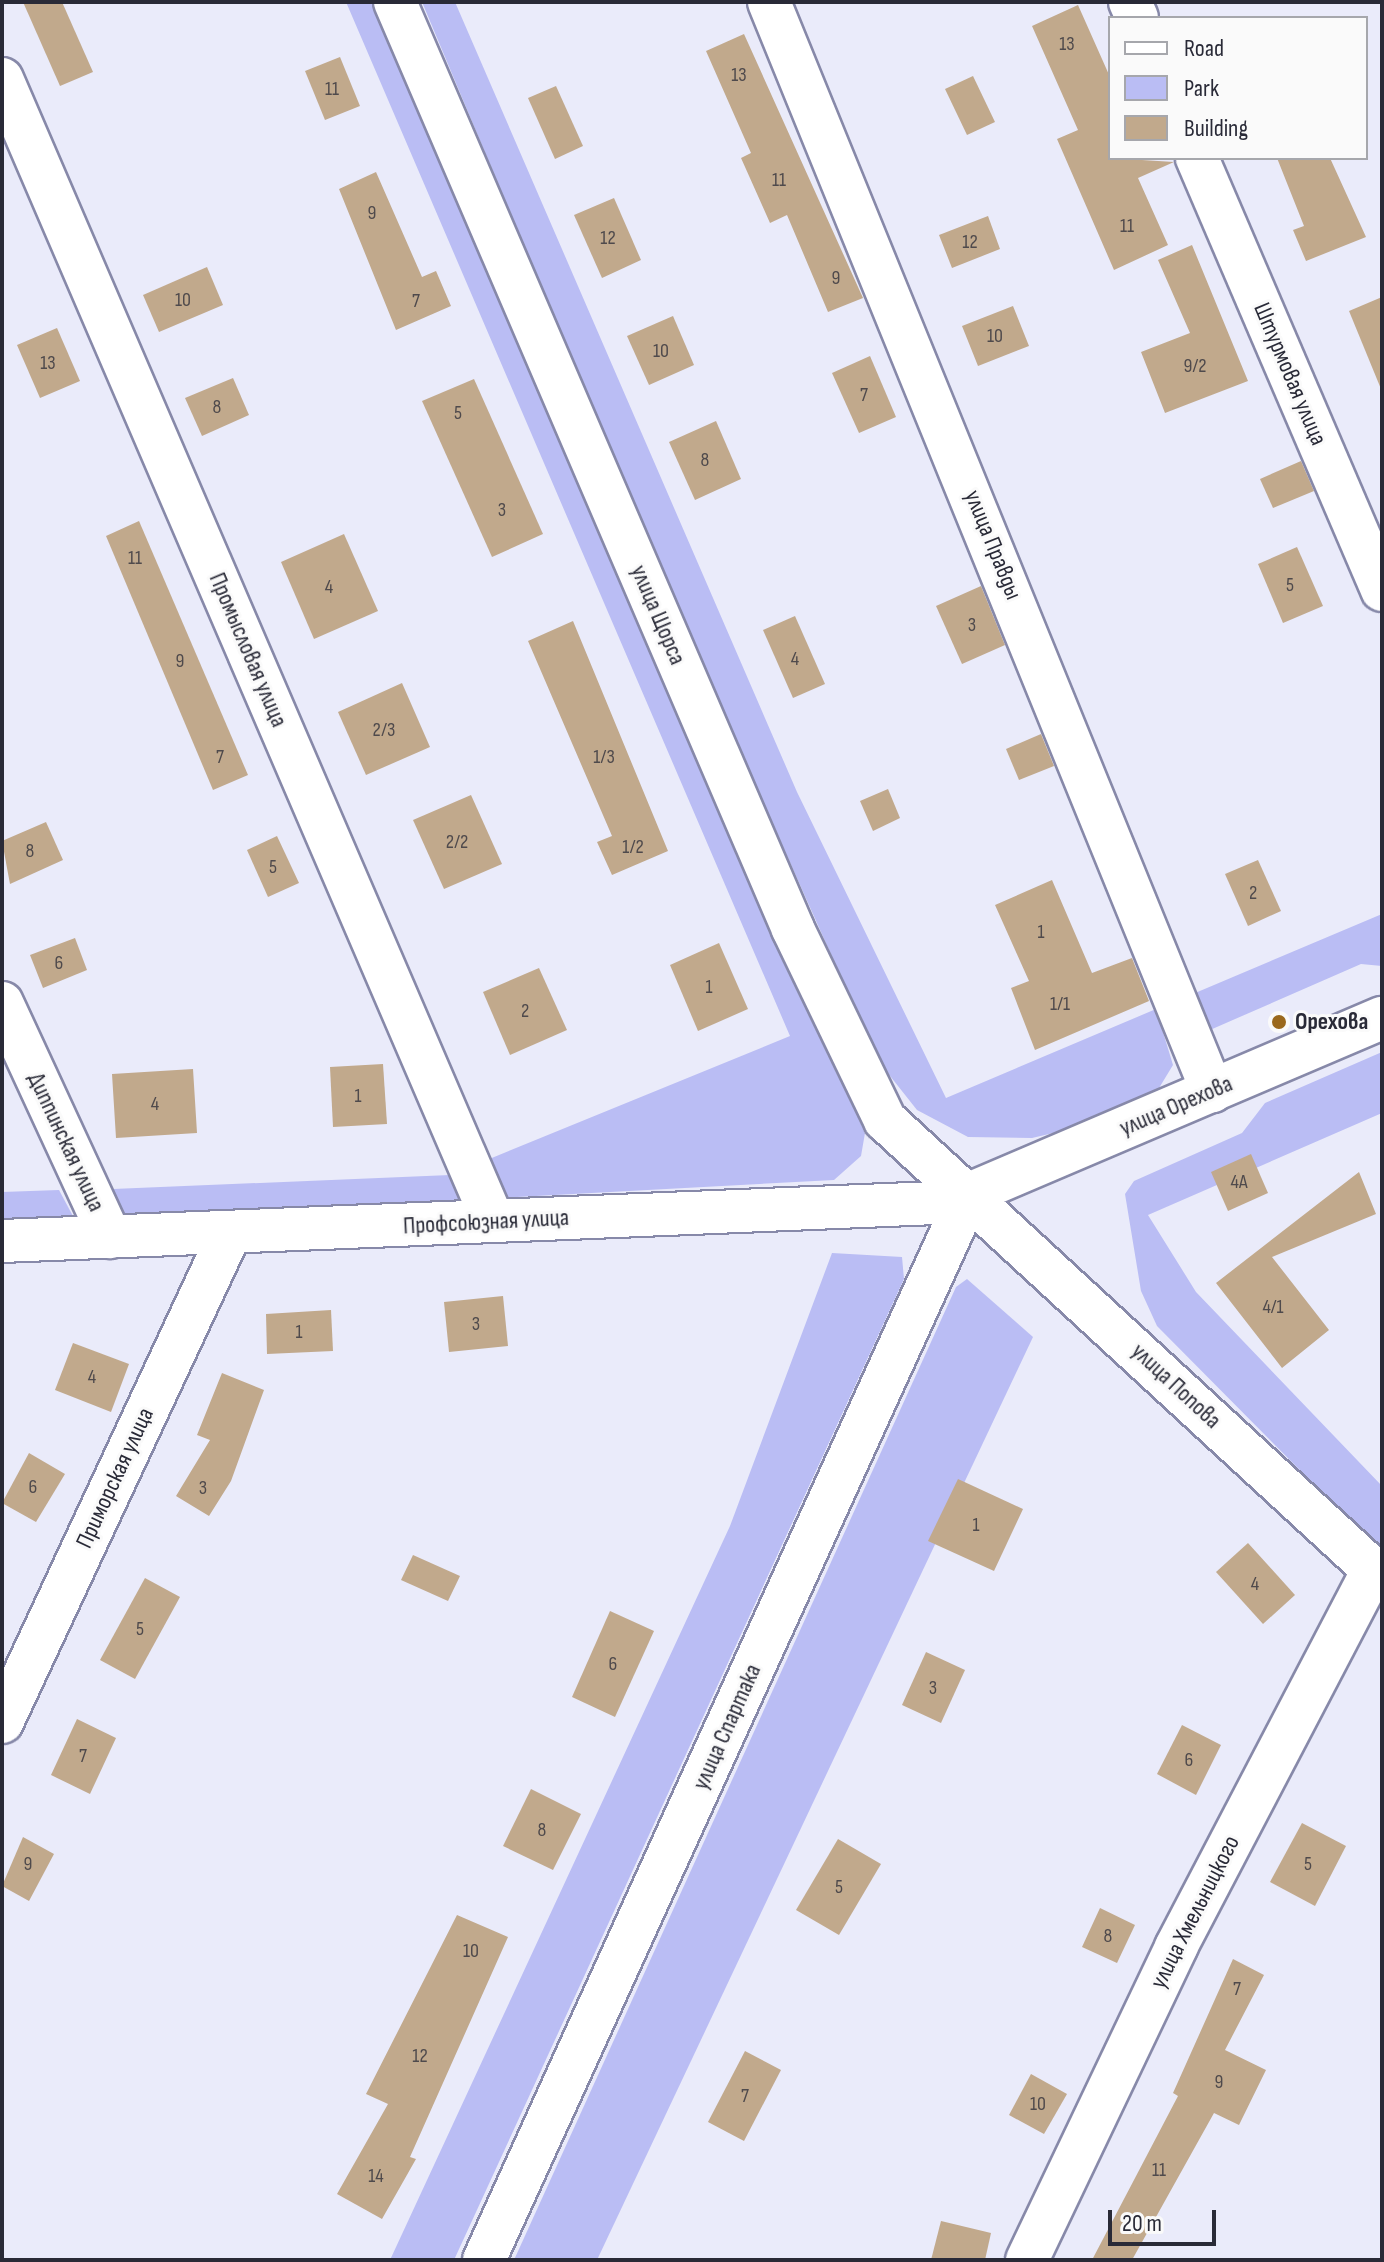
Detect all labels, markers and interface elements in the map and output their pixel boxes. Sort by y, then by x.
legend [1108,16,1368,160]
house number: 13 [1059,32,1075,56]
text: Road [1184,34,1224,63]
house number: 13 [731,63,747,87]
text: Park [1184,74,1219,103]
house number: 11 [325,77,339,101]
text: Building [1184,114,1248,143]
house number: 11 [772,168,786,192]
house number: 9 [368,201,376,225]
house number: 11 [1120,214,1134,238]
house number: 12 [600,226,616,250]
house number: 12 [962,230,978,254]
house number: 9 [832,266,840,290]
house number: 10 [175,288,191,312]
house number: 7 [412,289,420,313]
street label: Штурмовая улица [1247,298,1333,450]
house number: 10 [987,324,1003,348]
house number: 10 [653,339,669,363]
house number: 13 [40,351,56,375]
house number: 9/2 [1184,354,1206,378]
house number: 7 [860,383,868,407]
house number: 8 [213,395,221,419]
house number: 5 [454,401,462,425]
house number: 8 [701,448,709,472]
street label: улица Правды [958,486,1028,604]
house number: 3 [498,498,506,522]
house number: 11 [128,546,142,570]
street label: улица Щорса [624,561,692,669]
street label: Промысловая улица [203,569,293,731]
house number: 5 [1286,573,1294,597]
house number: 4 [325,575,333,599]
house number: 3 [968,613,976,637]
house number: 4 [791,647,799,671]
house number: 9 [176,649,184,673]
house number: 2/3 [373,718,395,742]
house number: 7 [216,745,224,769]
house number: 1/3 [593,745,615,769]
house number: 2/2 [446,830,468,854]
house number: 1/2 [622,835,644,859]
house number: 8 [26,839,34,863]
house number: 5 [269,855,277,879]
house number: 2 [1249,881,1257,905]
house number: 1 [1038,920,1044,944]
house number: 6 [55,951,63,975]
house number: 1 [706,975,712,999]
house number: 1/1 [1050,992,1070,1016]
house number: 2 [521,999,529,1023]
place label: Орехова [1295,1008,1368,1036]
marker: Орехова [1270,1013,1288,1031]
street label: Диппинская улица [21,1068,111,1216]
street label: улица Орехова [1115,1069,1237,1143]
house number: 1 [355,1084,361,1108]
house number: 4 [151,1092,159,1116]
house number: 4А [1231,1170,1247,1194]
street label: Профсоюзная улица [402,1203,570,1241]
house number: 4/1 [1262,1295,1284,1319]
house number: 3 [472,1312,480,1336]
house number: 1 [296,1320,302,1344]
street label: улица Попова [1125,1337,1227,1435]
house number: 4 [88,1365,96,1389]
street label: Приморская улица [70,1403,160,1553]
house number: 6 [29,1475,37,1499]
house number: 3 [199,1476,207,1500]
house number: 1 [973,1513,979,1537]
house number: 4 [1251,1572,1259,1596]
house number: 5 [136,1617,144,1641]
house number: 6 [609,1652,617,1676]
street label: улица Спартака [686,1660,768,1794]
house number: 3 [929,1676,937,1700]
house number: 7 [79,1744,87,1768]
house number: 6 [1185,1748,1193,1772]
house number: 8 [538,1818,546,1842]
street label: улица Хмельницкого [1144,1831,1246,1993]
house number: 9 [24,1852,32,1876]
house number: 5 [1304,1852,1312,1876]
house number: 5 [835,1875,843,1899]
house number: 8 [1104,1924,1112,1948]
house number: 10 [463,1939,479,1963]
house number: 7 [1233,1977,1241,2001]
house number: 12 [412,2044,428,2068]
house number: 9 [1215,2070,1223,2094]
house number: 7 [741,2084,749,2108]
house number: 10 [1030,2092,1046,2116]
house number: 11 [1152,2158,1166,2182]
house number: 14 [368,2164,384,2188]
scale bar [1112,2194,1220,2244]
text: 20 m [1122,2209,1162,2238]

